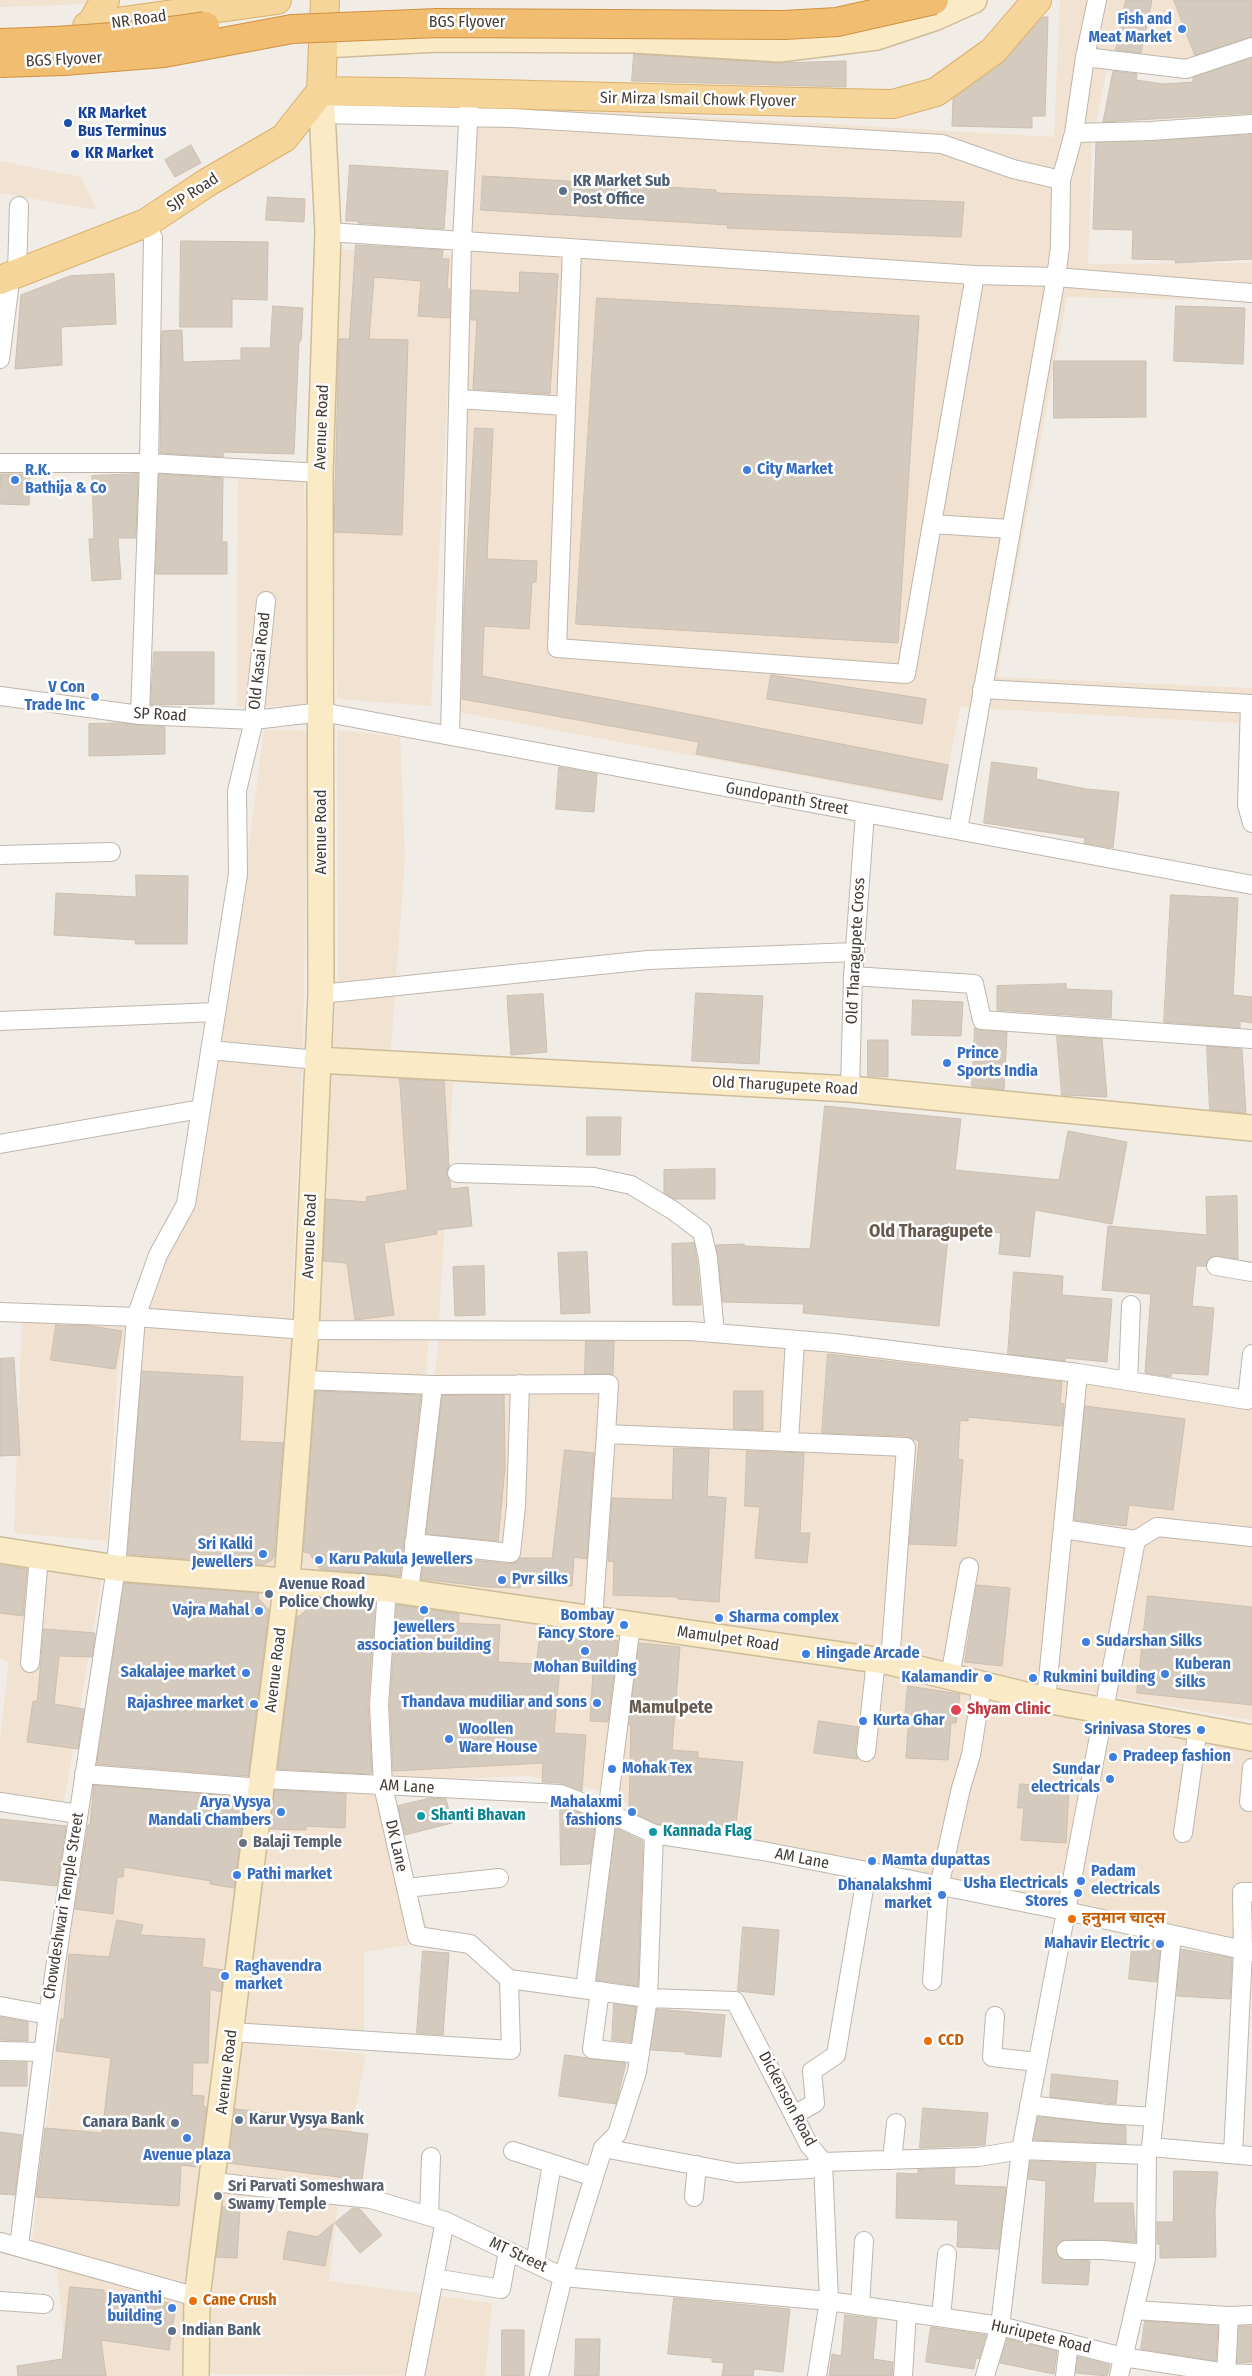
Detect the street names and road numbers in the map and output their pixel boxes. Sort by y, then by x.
street label: NR Road [110,7,168,33]
street label: BGS Flyover [429,13,505,33]
street label: BGS Flyover [25,48,103,72]
street label: Sir Mirza Ismail Chowk Flyover [600,89,796,111]
street label: SJP Road [164,169,222,217]
street label: Avenue Road [311,384,333,470]
street label: Old Kasai Road [245,611,275,711]
street label: SP Road [133,704,187,726]
street label: Gundopanth Street [724,779,850,819]
street label: Avenue Road [312,789,332,875]
street label: Old Tharagupete Cross [843,877,869,1025]
street label: Old Tharugupete Road [712,1073,858,1099]
street label: Avenue Road [299,1193,321,1279]
street label: Mamulpet Road [676,1622,780,1656]
street label: Avenue Road [261,1627,291,1713]
street label: AM Lane [379,1776,435,1798]
street label: Chowdeshwari Temple Street [40,1811,88,2001]
street label: DK Lane [381,1818,411,1874]
street label: AM Lane [773,1844,831,1874]
street label: Avenue Road [212,2029,242,2115]
street label: Dickenson Road [754,2048,820,2150]
street label: MT Street [486,2233,550,2277]
street label: Huriupete Road [989,2316,1093,2358]

